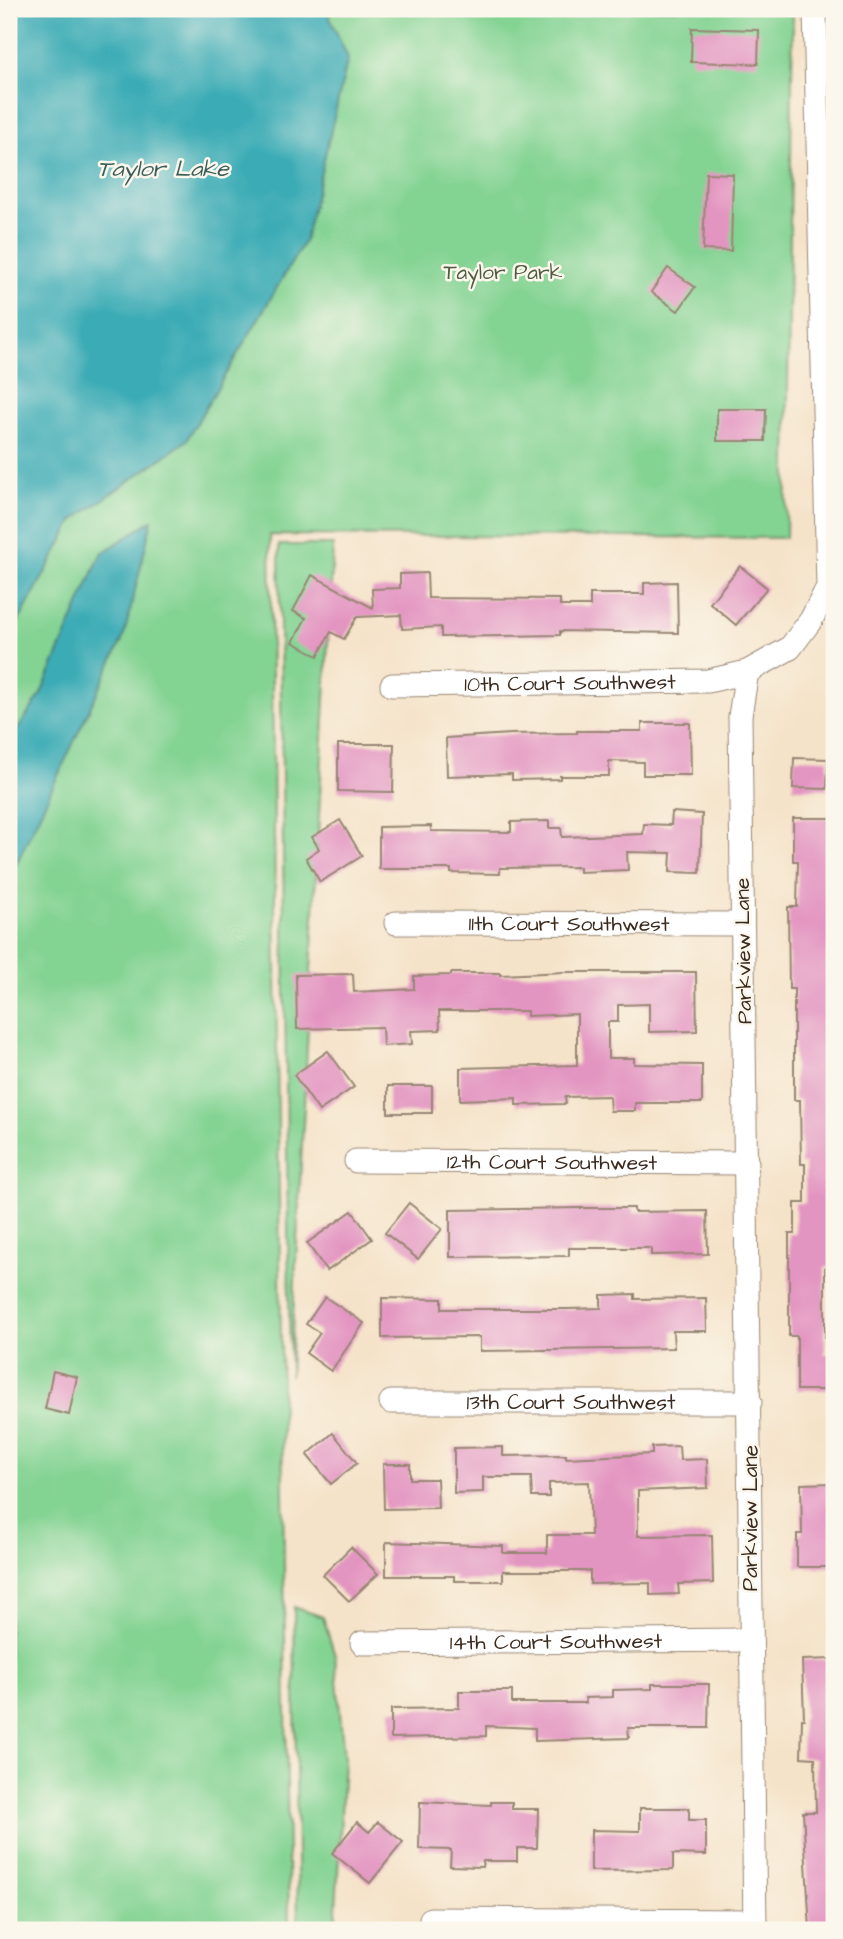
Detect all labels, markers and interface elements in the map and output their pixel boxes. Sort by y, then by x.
water label: Taylor Lake [97,153,230,186]
park label: Taylor Park [444,258,563,289]
street label: 10th Court Southwest [464,667,676,699]
street label: Parkview Lane [728,878,759,1024]
street label: 11th Court Southwest [469,909,670,939]
street label: 12th Court Southwest [447,1147,658,1178]
street label: 13th Court Southwest [467,1388,676,1417]
street label: Parkview Lane [736,1445,765,1591]
street label: 14th Court Southwest [450,1627,663,1657]

